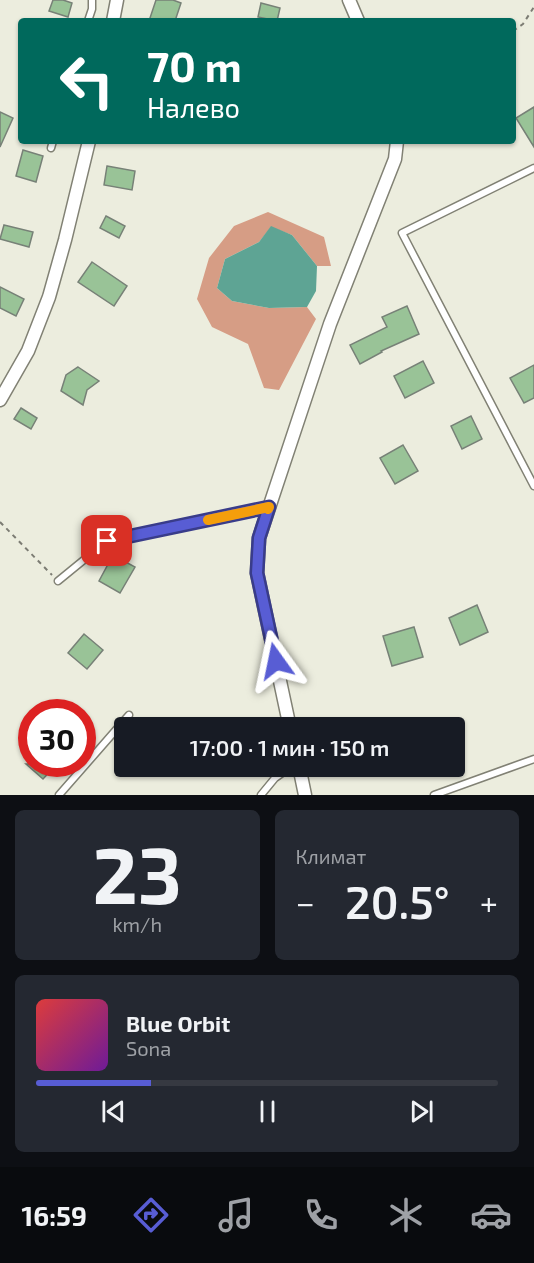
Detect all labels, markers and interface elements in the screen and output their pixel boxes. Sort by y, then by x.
text: 70 m [147,40,242,90]
icon: left [48,42,126,120]
text: Налево [147,91,240,123]
pin [81,515,132,566]
icon: arrive [90,524,123,557]
position arrow [244,629,308,693]
speed limit sign: 30 [18,699,96,777]
text: 17:00 · 1 мин · 150 m [190,734,389,760]
text: 23 [92,826,182,920]
text: Климат [296,844,366,868]
text: 20.5° [345,874,450,928]
text: − [296,882,315,922]
text: + [480,882,498,922]
text: km/h [112,912,162,936]
text: Blue Orbit [126,1010,230,1036]
text: Sona [126,1036,171,1060]
icon: previous [97,1095,130,1128]
icon: pause [251,1095,284,1128]
icon: next [405,1095,438,1128]
icon: directions [130,1194,172,1236]
icon: music [215,1194,257,1236]
icon: phone [300,1194,342,1236]
icon: climate [385,1194,427,1236]
icon: car [470,1194,512,1236]
text: 16:59 [22,1199,87,1231]

